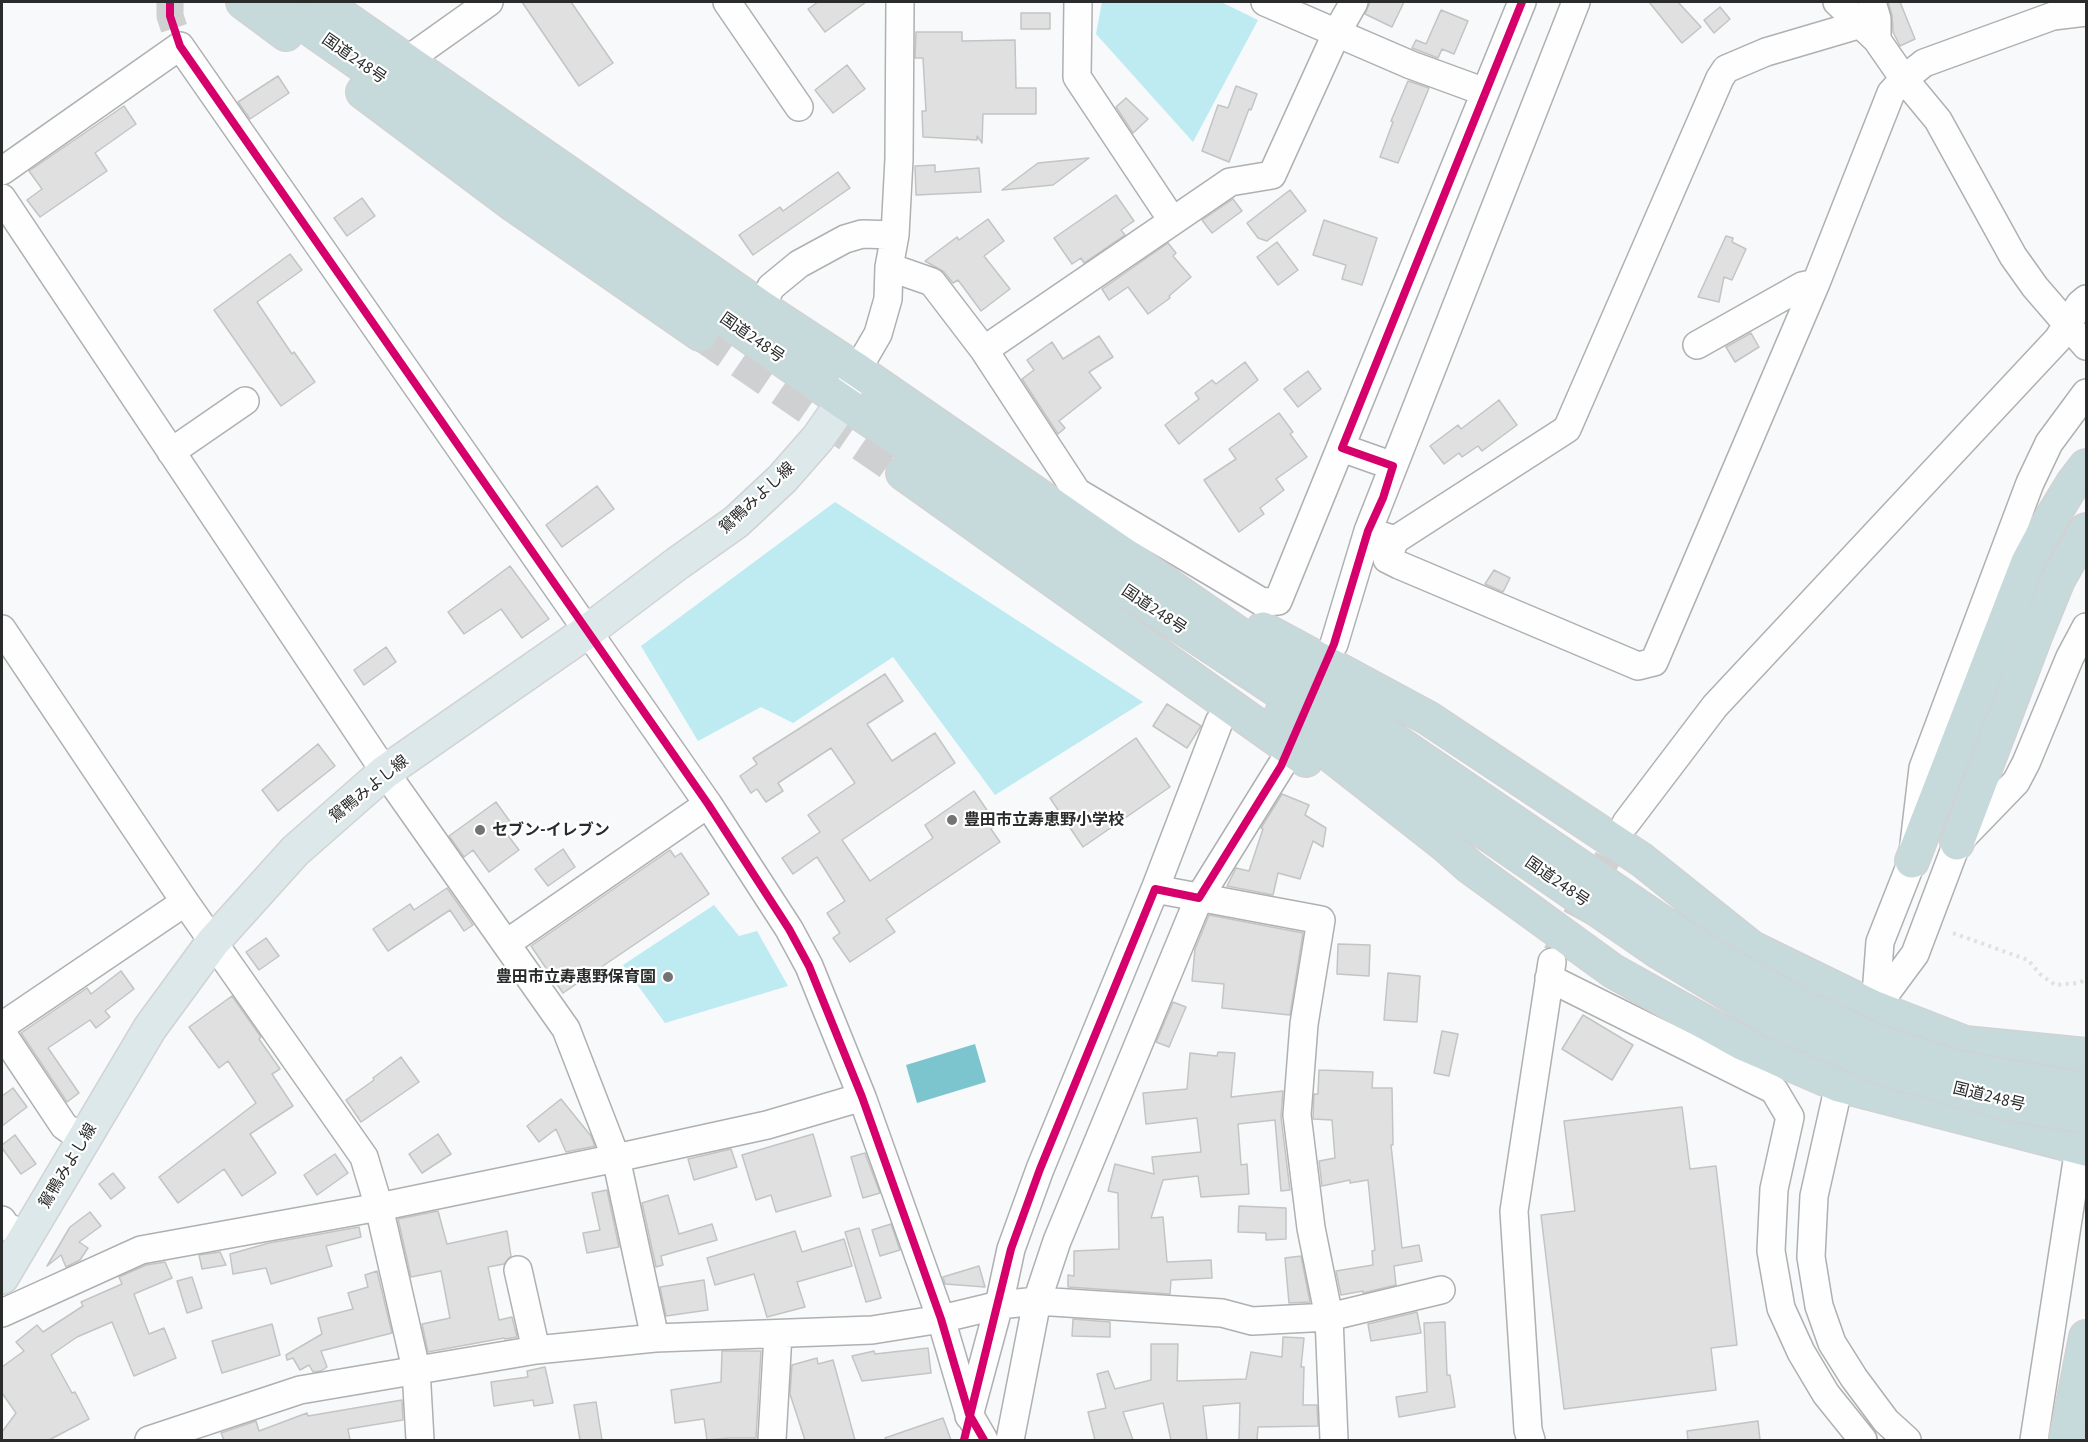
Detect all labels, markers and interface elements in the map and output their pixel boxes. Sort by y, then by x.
street label: 国道248号 [318,30,390,88]
street label: 国道248号 [716,309,788,367]
street label: 鴛鴨みよし線 [715,458,799,538]
street label: 国道248号 [1118,581,1190,639]
street label: 鴛鴨みよし線 [326,751,412,827]
place label: 豊田市立寿恵野小学校 [964,810,1124,830]
marker: 豊田市立寿恵野小学校 [945,813,959,827]
place label: セブン-イレブン [492,820,610,840]
marker: セブン-イレブン [473,823,487,837]
street label: 国道248号 [1521,853,1593,911]
place label: 豊田市立寿惠野保育園 [496,967,656,987]
marker: 豊田市立寿惠野保育園 [661,970,675,984]
street label: 国道248号 [1951,1079,2027,1115]
street label: 鴛鴨みよし線 [35,1120,101,1212]

